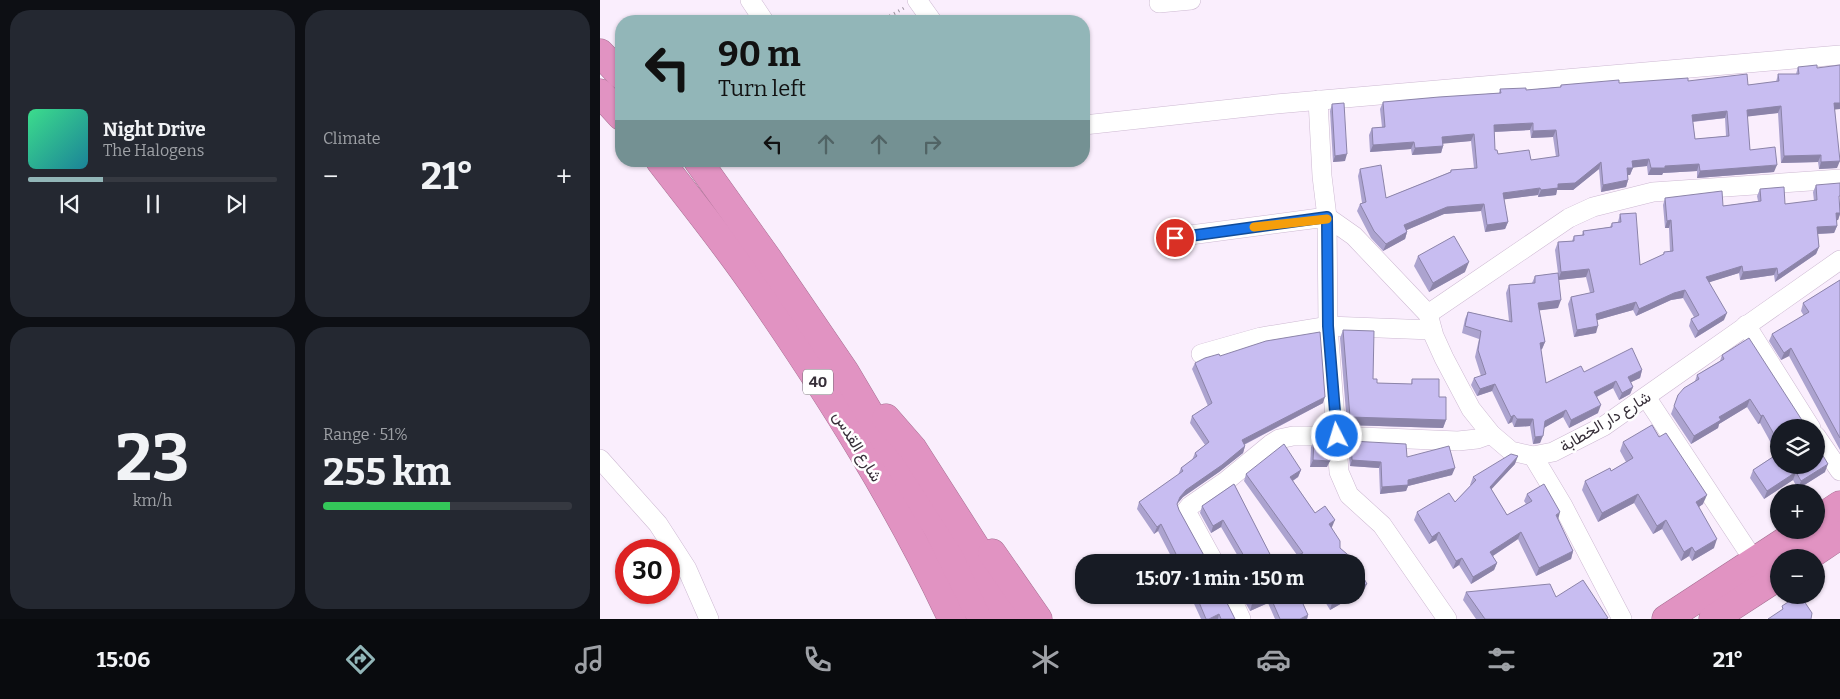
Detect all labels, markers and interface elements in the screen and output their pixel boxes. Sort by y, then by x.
text: 90 m [718,33,801,75]
icon: left [635,35,700,100]
text: Turn left [718,75,806,102]
text: Night Drive [103,118,206,141]
text: Climate [323,129,381,148]
icon: left [759,130,787,158]
icon: ahead [812,130,840,158]
icon: ahead [865,130,893,158]
icon: right [918,130,946,158]
text: The Halogens [103,141,204,160]
text: 21° [421,153,474,199]
text: − [323,160,338,193]
text: + [556,160,572,193]
icon: previous [56,190,84,218]
icon: pause [139,190,167,218]
icon: next [222,190,250,218]
pin [1154,217,1196,259]
icon: arrive [1161,224,1189,252]
road number: 40 [803,370,833,394]
street label: شارع دار الخطابة [1556,387,1655,458]
street label: شارع القدس [827,407,886,486]
position arrow [1310,409,1362,461]
text: 23 [115,419,190,497]
map controls [1770,419,1825,604]
button: layers [1770,419,1825,474]
text: Range · 51% [323,425,408,444]
text: 255 km [323,449,451,495]
button: + [1770,484,1825,539]
text: km/h [133,491,172,510]
speed limit sign: 30 [615,539,680,604]
button: − [1770,549,1825,604]
text: 15:07 · 1 min · 150 m [1136,567,1304,590]
icon: directions [343,642,378,677]
icon: music [572,642,607,677]
icon: phone [800,642,835,677]
icon: climate [1028,642,1063,677]
icon: car [1256,642,1291,677]
icon: filters [1484,642,1519,677]
text: 15:06 [97,646,150,673]
text: 21° [1713,646,1743,673]

